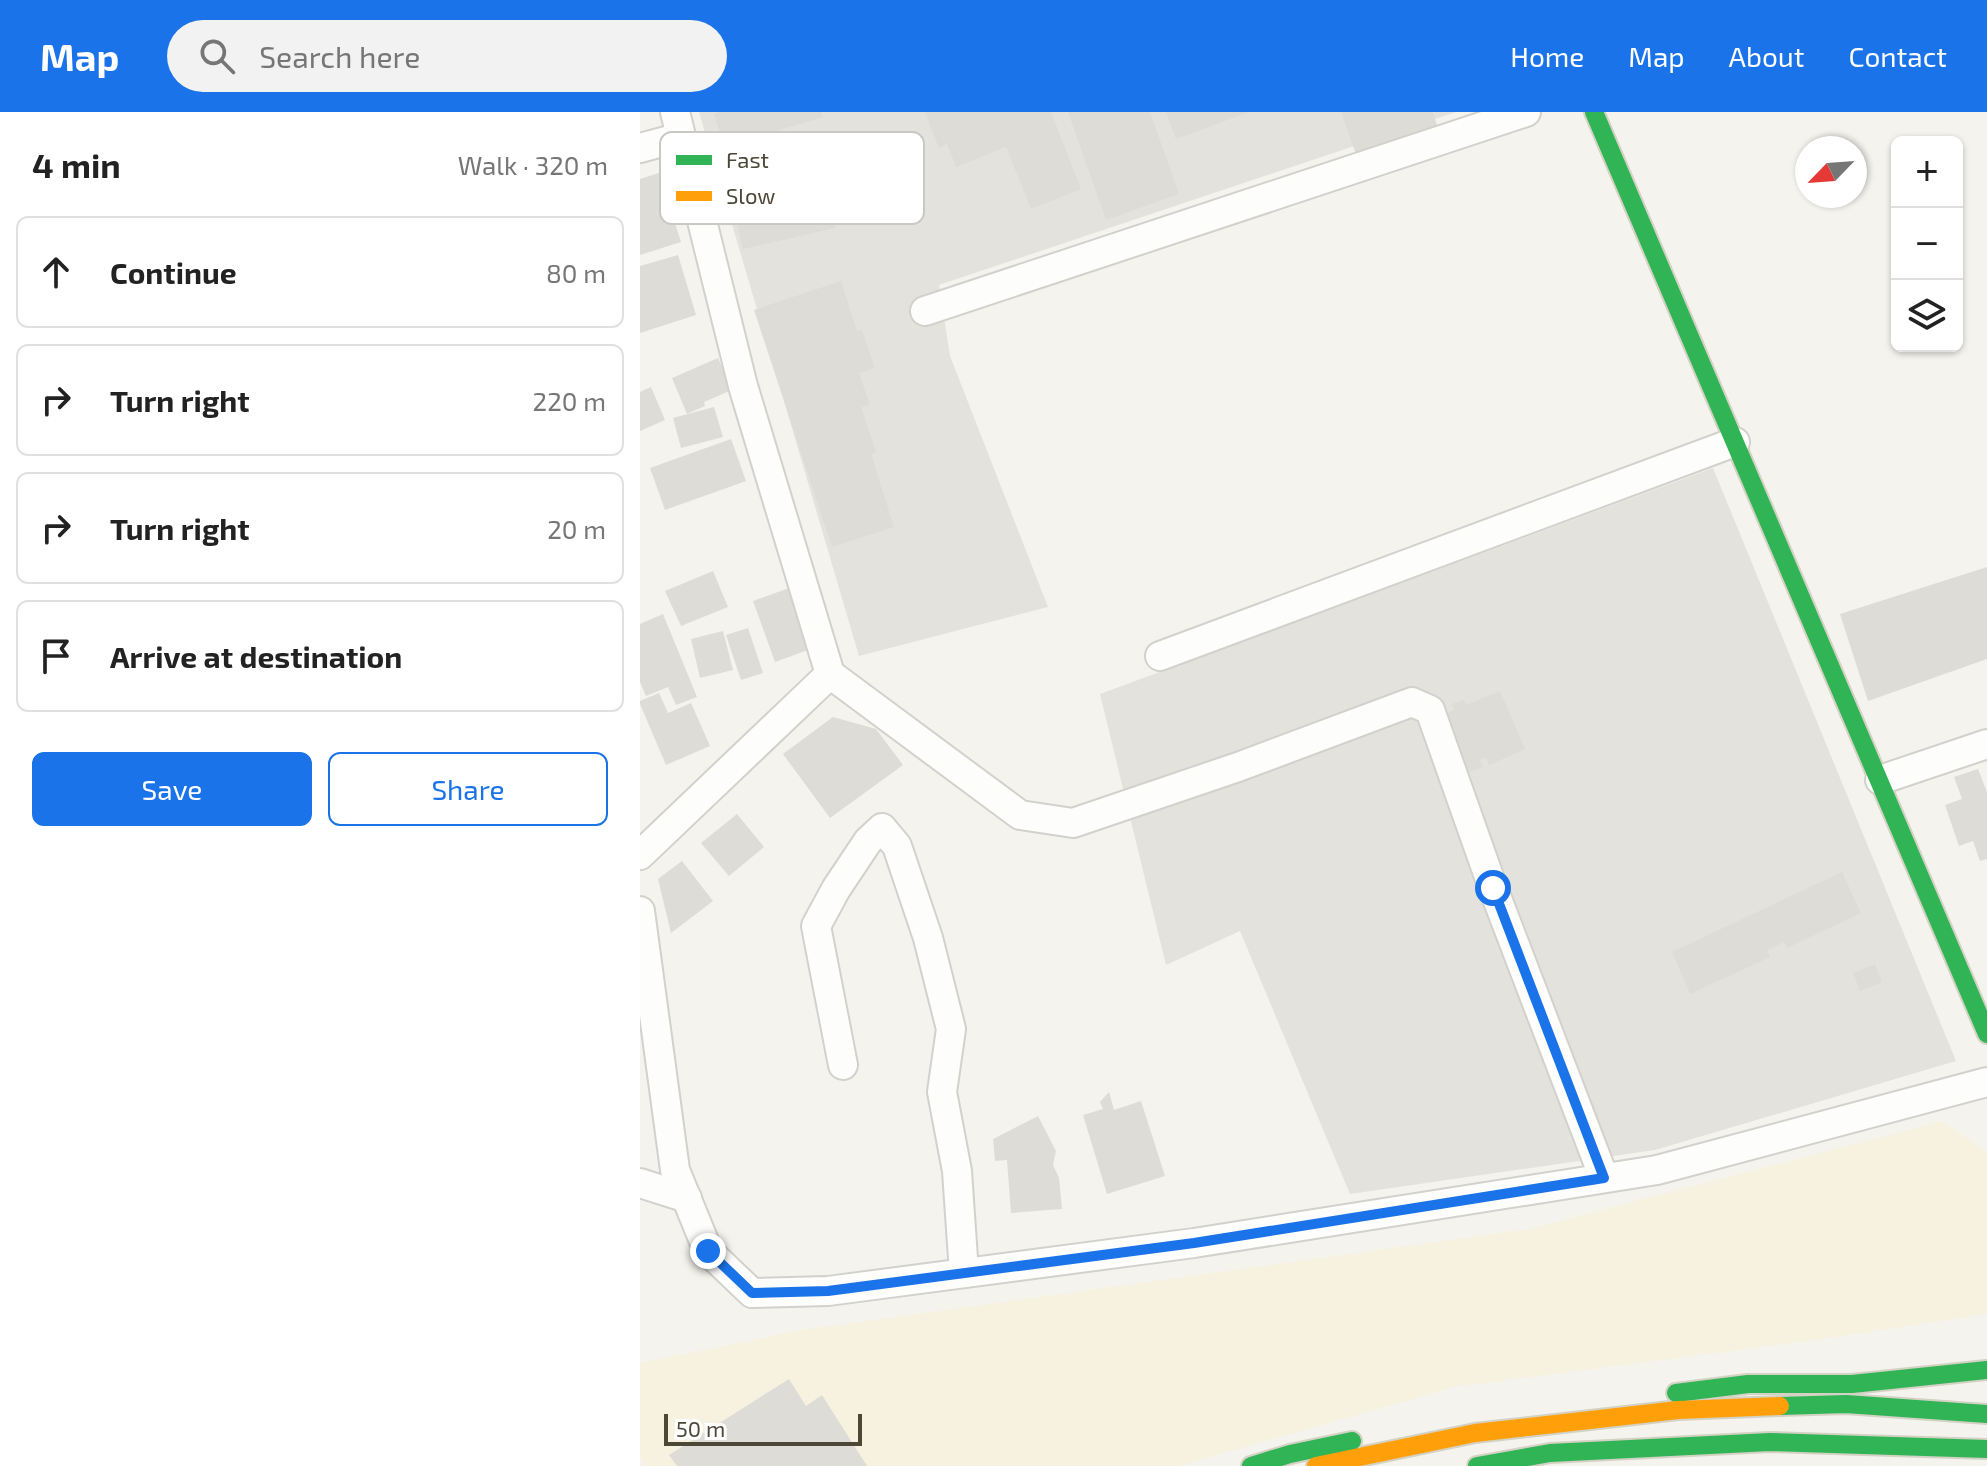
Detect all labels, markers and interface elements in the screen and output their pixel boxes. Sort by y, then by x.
search box [167,20,727,92]
text: Map [40,33,119,79]
icon: search [195,34,239,78]
text: Search here [259,38,420,74]
text: Home [1510,39,1584,73]
text: Map [1628,39,1685,73]
text: About [1729,39,1804,73]
text: Contact [1848,39,1947,73]
legend [660,132,924,224]
north arrow [1795,136,1867,208]
map controls [1891,136,1963,352]
button: + [1891,136,1963,208]
text: 4 min [32,144,121,185]
text: Fast [726,146,769,172]
text: Walk · 320 m [458,149,608,180]
text: Slow [726,182,775,208]
button: − [1891,208,1963,280]
icon: ahead [34,250,78,294]
text: Continue [110,254,237,290]
text: 80 m [546,257,606,288]
button: layers [1891,280,1963,352]
icon: right [34,378,78,422]
text: Turn right [110,382,250,418]
text: 220 m [533,385,606,416]
icon: right [34,506,78,550]
text: Turn right [110,510,250,546]
text: 20 m [547,513,606,544]
icon: arrive [34,634,78,678]
text: Arrive at destination [110,638,402,674]
button: Save [32,752,312,826]
button: Share [328,752,608,826]
route start [1475,870,1511,906]
route end [690,1233,726,1269]
scale bar [664,1410,862,1446]
text: 50 m [676,1415,725,1441]

